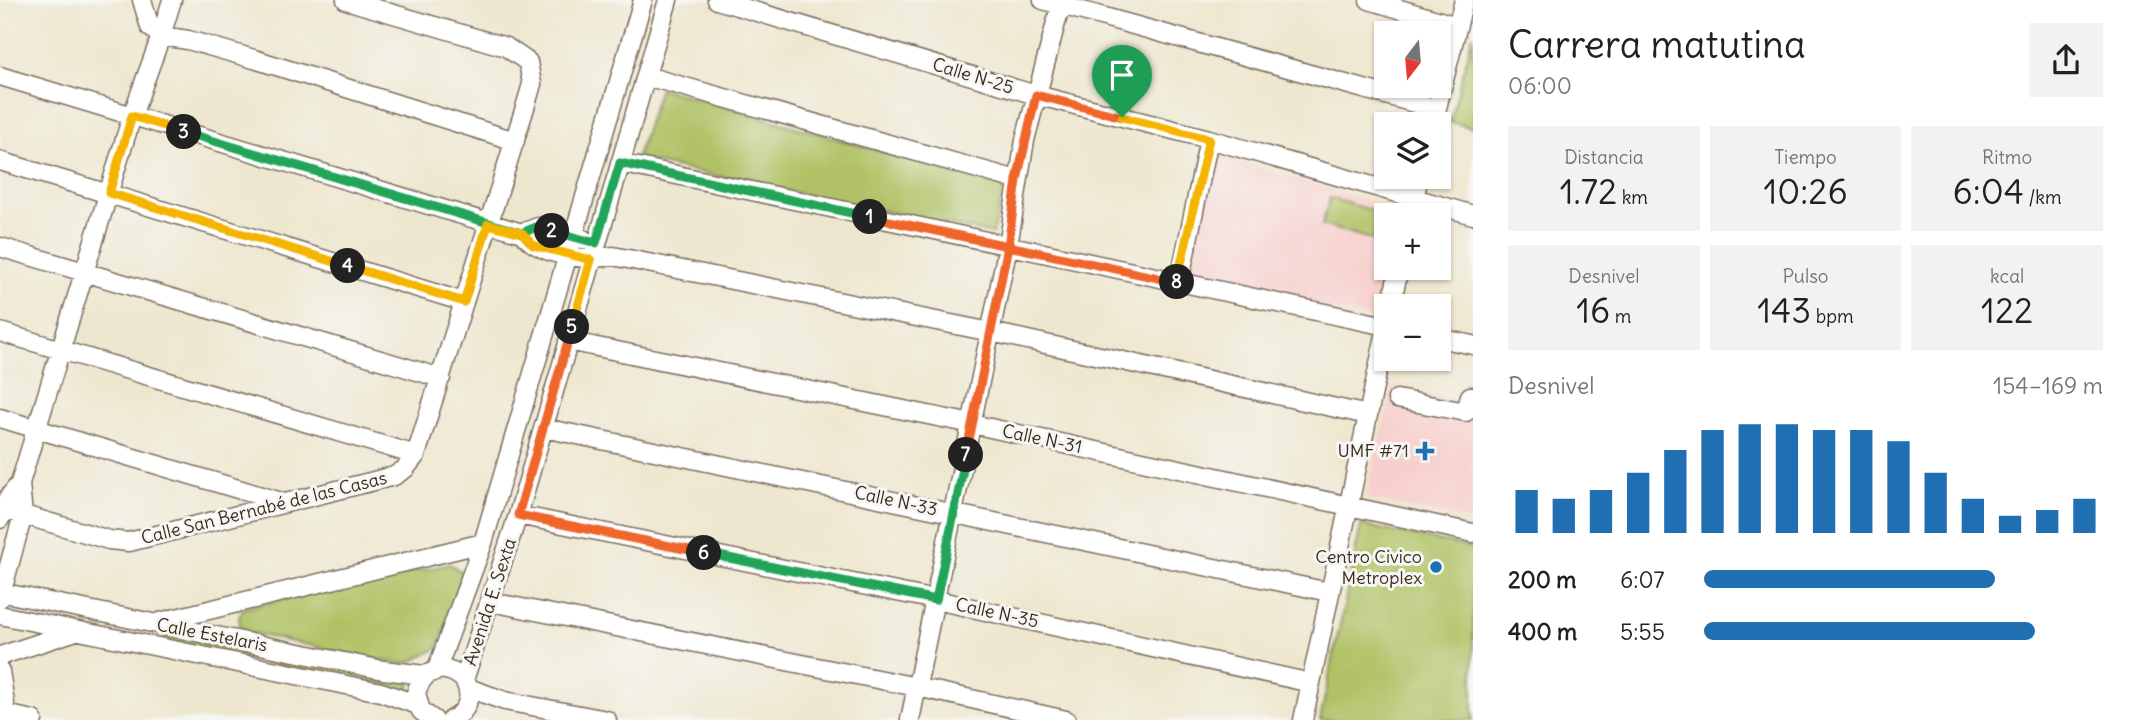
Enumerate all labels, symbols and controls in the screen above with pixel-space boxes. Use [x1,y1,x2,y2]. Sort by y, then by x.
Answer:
north arrow [1374,21,1451,98]
map controls [1374,21,1451,371]
text: Carrera matutina [1508,21,1806,68]
button: share [2029,23,2103,97]
pin [1092,45,1152,117]
street label: Calle N-25 [930,52,1017,99]
icon: arrive [1103,56,1141,94]
text: 06:00 [1508,71,1572,100]
button: layers [1374,112,1451,189]
pin: 3 [166,114,202,150]
text: 3 [178,119,189,143]
text: Distancia [1564,145,1644,169]
text: Tiempo [1774,145,1837,169]
text: Ritmo [1982,145,2032,169]
text: 1.72 [1560,169,1617,213]
text: 10:26 [1763,169,1848,213]
text: 6:04 [1953,169,2024,213]
text: km [1617,185,1648,209]
text: /km [2024,185,2062,209]
pin: 1 [852,200,888,234]
button: + [1374,203,1451,280]
text: 1 [866,204,873,228]
pin: 2 [534,214,570,248]
text: 2 [546,218,557,242]
pin: 4 [330,248,366,284]
text: 4 [342,253,353,277]
pin: 8 [1160,264,1194,300]
text: Desnivel [1568,264,1639,288]
text: Pulso [1782,264,1829,288]
text: kcal [1990,264,2024,288]
text: 8 [1171,269,1182,293]
text: 16 [1576,288,1610,332]
text: 143 [1757,288,1811,332]
text: 122 [1981,288,2033,332]
button: − [1374,294,1451,371]
text: m [1610,304,1631,328]
text: bpm [1811,304,1854,328]
pin: 5 [554,310,590,344]
text: 5 [566,314,577,338]
text: Desnivel [1508,371,1594,400]
text: 154–169 m [1993,371,2103,400]
street label: Calle N-31 [1000,419,1084,458]
pin: 7 [948,438,984,472]
place label: UMF #71 [1337,439,1409,462]
marker: UMF #71 [1415,441,1435,461]
text: 7 [961,442,970,466]
street label: Calle San Bernabé de las Casas [139,466,389,549]
street label: Calle N-33 [852,481,940,521]
street label: Avenida E. Sexta [458,535,521,669]
pin: 6 [686,536,722,570]
text: 6 [698,540,709,564]
place label: Centro Civico Metroplex [1315,545,1422,589]
marker: Centro Civico Metroplex [1428,559,1444,575]
text: 200 m [1508,565,1577,594]
text: 6:07 [1620,565,1665,594]
street label: Calle N-35 [953,592,1041,633]
street label: Calle Estelaris [155,613,269,657]
text: 400 m [1508,617,1577,646]
text: 5:55 [1620,617,1665,646]

